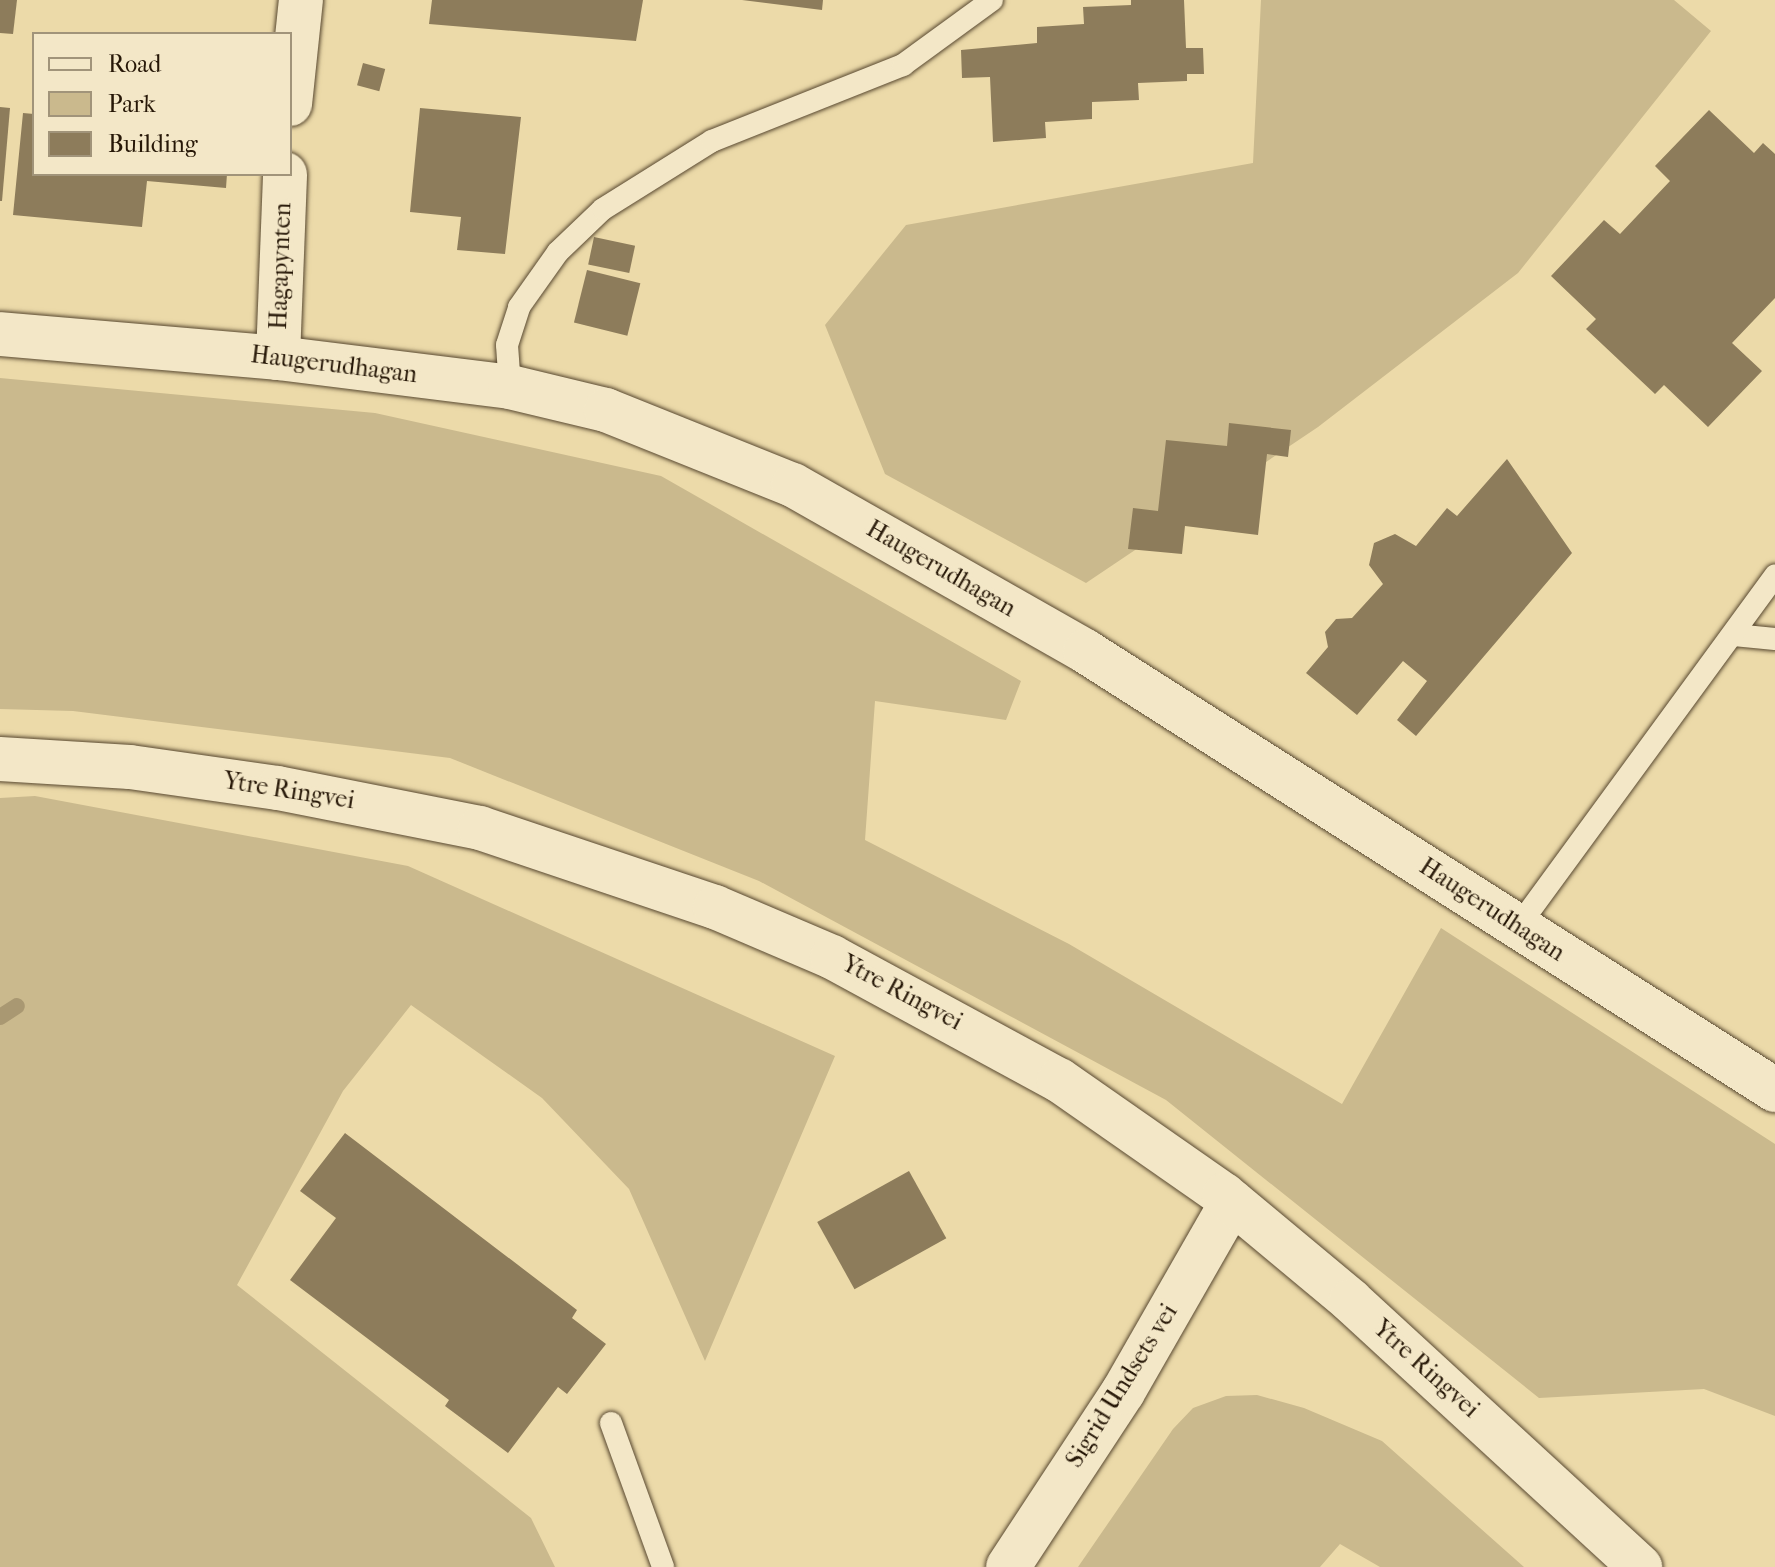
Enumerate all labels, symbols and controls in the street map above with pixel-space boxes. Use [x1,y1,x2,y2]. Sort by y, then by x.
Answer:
legend [32,32,292,176]
text: Road [108,50,161,78]
text: Park [108,90,156,118]
text: Building [108,130,198,158]
street label: Hagapynten [264,202,298,330]
street label: Haugerudhagan [249,340,419,390]
street label: Haugerudhagan [861,515,1021,623]
street label: Ytre Ringvei [222,766,356,816]
street label: Haugerudhagan [1414,852,1570,968]
street label: Ytre Ringvei [837,949,967,1037]
street label: Sigrid Undsets vei [1060,1299,1184,1473]
street label: Ytre Ringvei [1367,1314,1485,1424]

